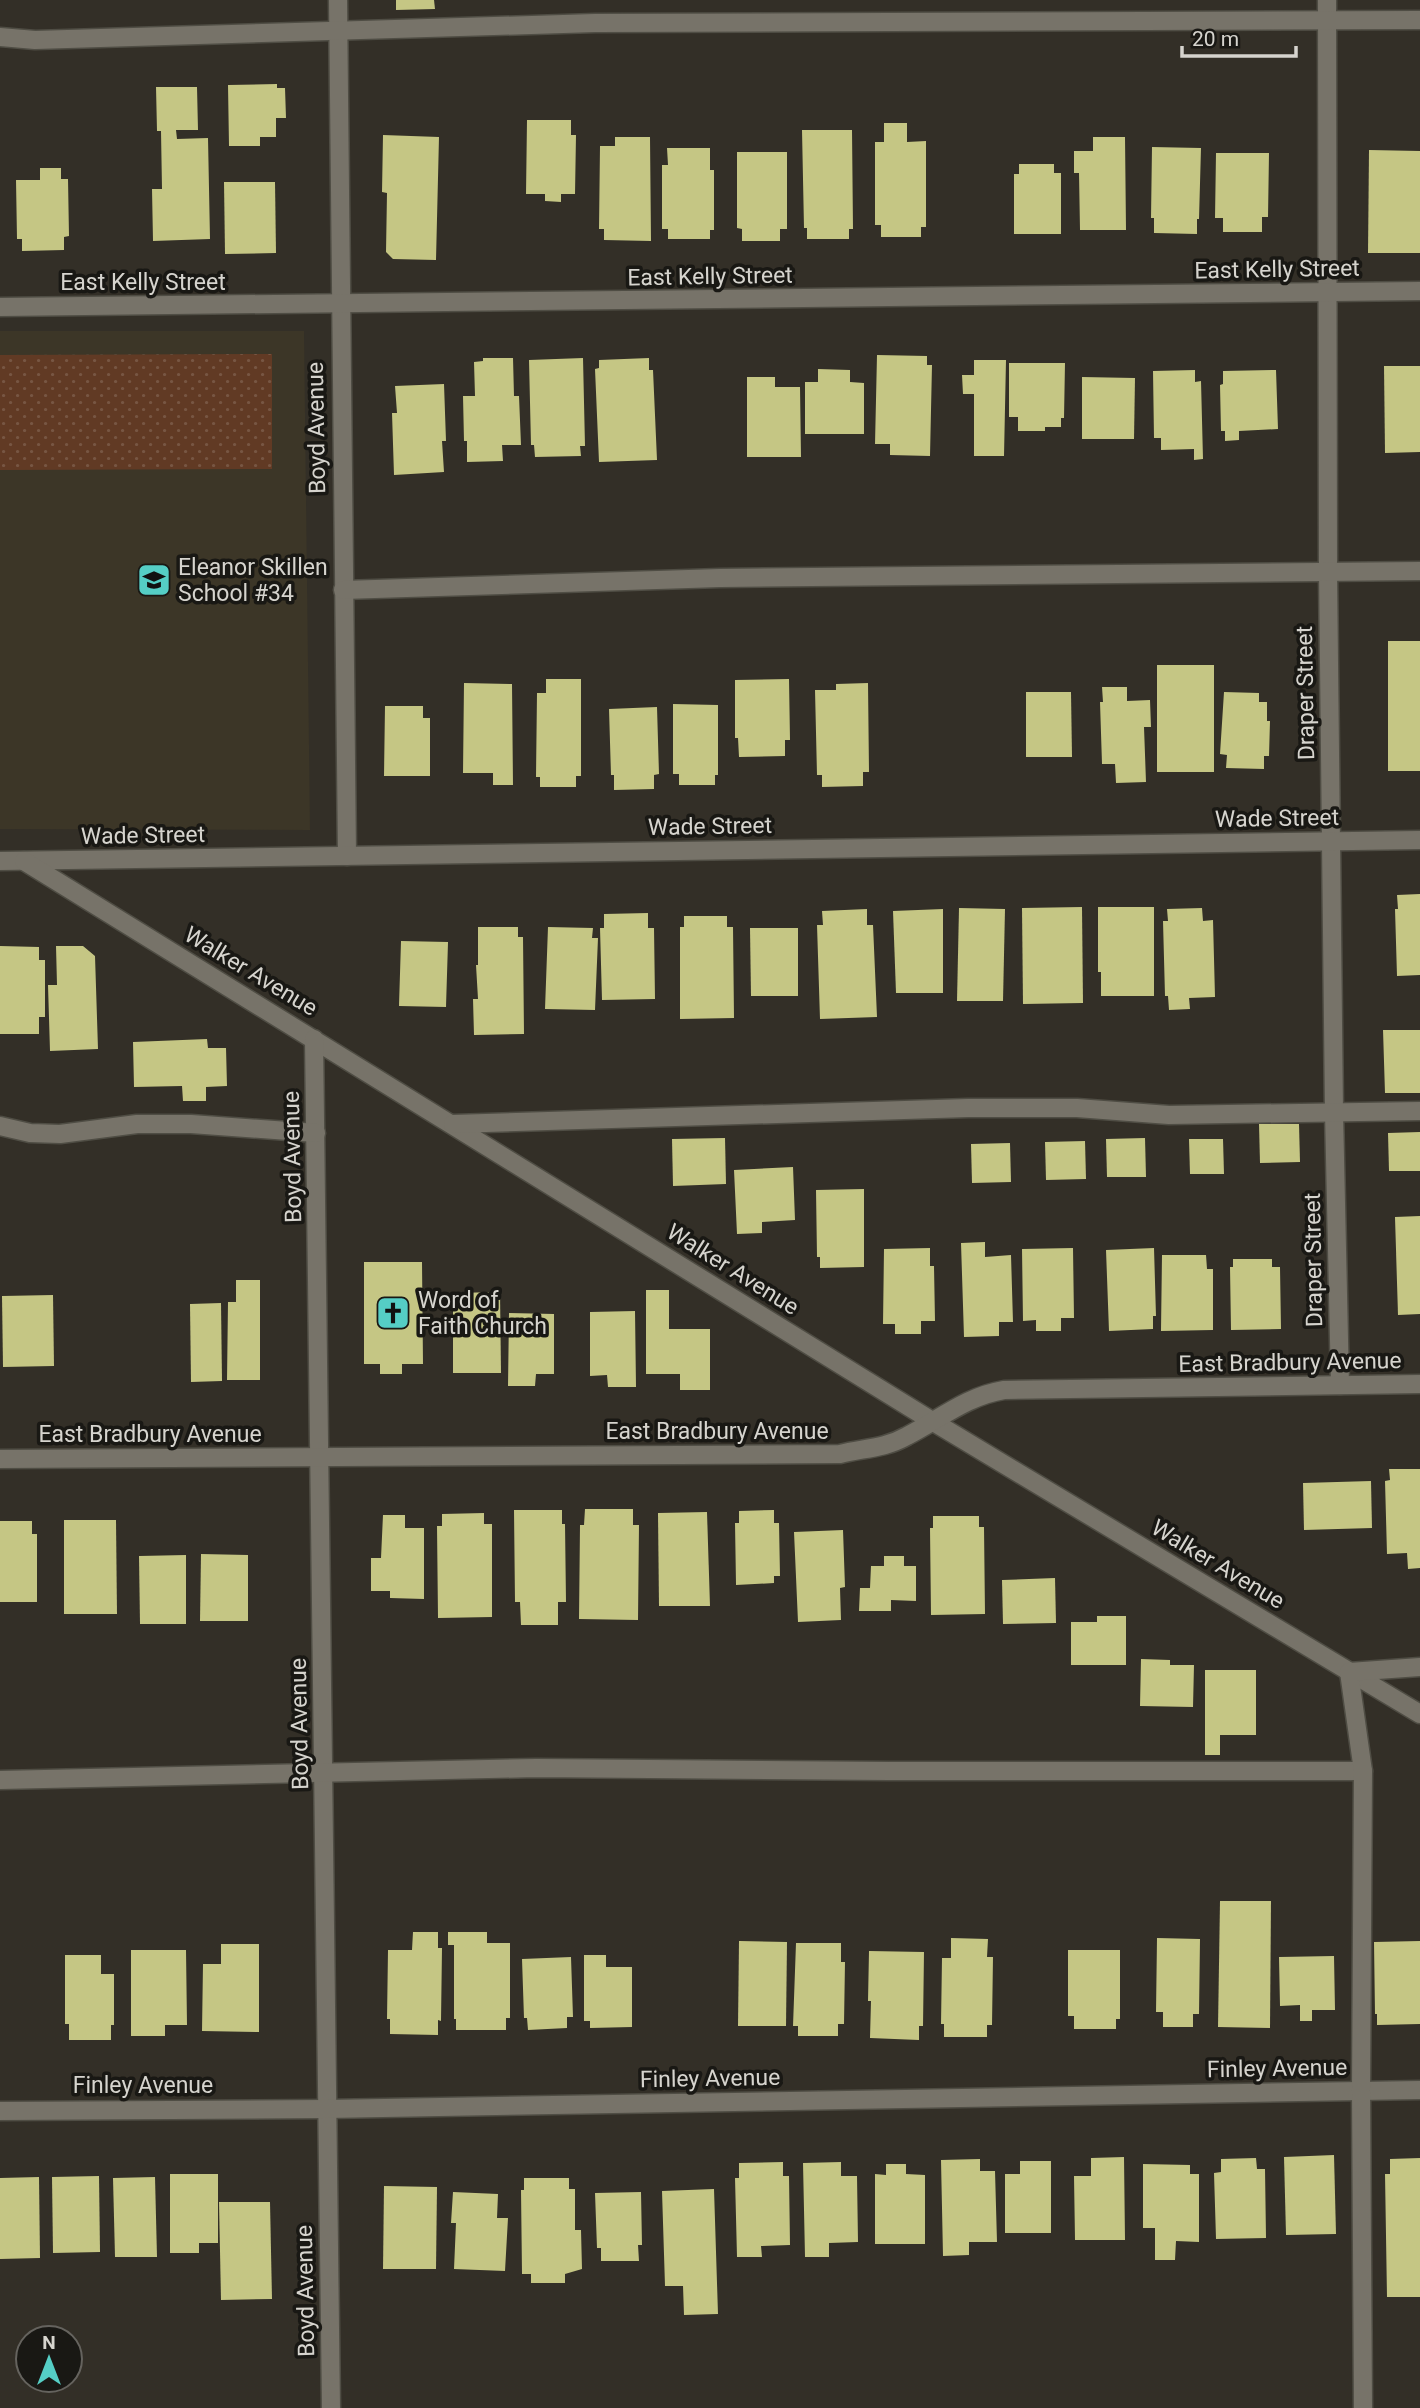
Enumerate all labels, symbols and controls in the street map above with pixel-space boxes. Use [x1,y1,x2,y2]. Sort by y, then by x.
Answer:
scale bar [1182,14,1296,58]
text: 20 m [1192,27,1239,51]
street label: East Kelly Street [1194,255,1360,284]
street label: East Kelly Street [627,262,793,291]
street label: East Kelly Street [60,269,226,296]
street label: Boyd Avenue [302,362,331,494]
place label: Eleanor Skillen School #34 [178,554,328,607]
school or university icon: Eleanor Skillen School #34 [135,561,173,599]
street label: Draper Street [1291,626,1320,760]
street label: Wade Street [1215,804,1339,833]
street label: Wade Street [648,812,772,841]
street label: Wade Street [81,821,205,850]
street label: Walker Avenue [179,921,322,1022]
street label: Boyd Avenue [278,1091,307,1223]
street label: Draper Street [1299,1193,1328,1327]
street label: Walker Avenue [662,1218,804,1321]
place label: Word of Faith Church [418,1287,547,1340]
church icon: Word of Faith Church [374,1294,412,1332]
street label: East Bradbury Avenue [1178,1347,1402,1378]
street label: East Bradbury Avenue [605,1418,829,1445]
street label: East Bradbury Avenue [38,1421,262,1448]
street label: Walker Avenue [1146,1514,1289,1615]
street label: Boyd Avenue [285,1658,314,1790]
street label: Finley Avenue [1207,2054,1347,2083]
street label: Finley Avenue [640,2064,780,2093]
street label: Finley Avenue [73,2072,213,2099]
street label: Boyd Avenue [291,2225,320,2357]
north arrow [14,2324,84,2394]
text: N [42,2331,56,2354]

